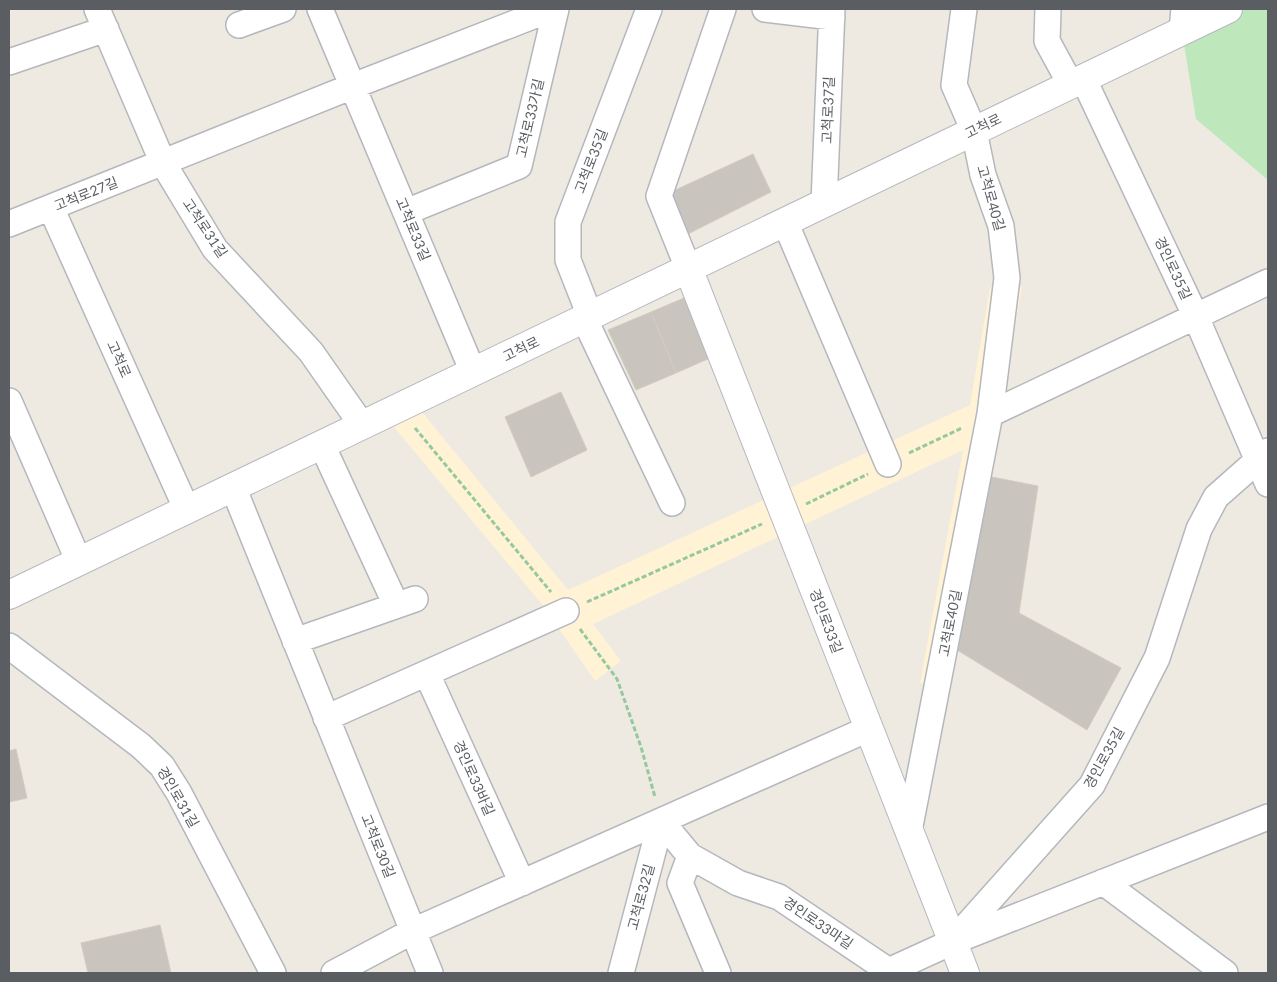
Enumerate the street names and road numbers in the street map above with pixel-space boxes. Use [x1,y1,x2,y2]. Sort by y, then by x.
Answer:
street label: 고척로37길 [818,76,837,144]
street label: 고척로33가길 [512,77,547,159]
street label: 고척로 [962,109,1004,142]
street label: 고척로35길 [570,126,611,195]
street label: 고척로40길 [974,163,1009,233]
street label: 고척로27길 [51,173,120,214]
street label: 고척로33길 [392,194,435,263]
street label: 고척로31길 [179,195,231,261]
street label: 경인로35길 [1151,233,1195,302]
street label: 고척로 [500,332,542,365]
street label: 고척로 [104,338,135,380]
street label: 경인로33길 [806,586,847,655]
street label: 고척로40길 [935,588,964,658]
street label: 경인로35길 [1080,724,1127,792]
street label: 경인로33바길 [450,738,499,818]
street label: 경인로31길 [154,763,203,830]
street label: 고척로30길 [358,811,399,880]
street label: 고척로32길 [624,862,657,932]
street label: 경인로33마길 [780,893,856,952]

